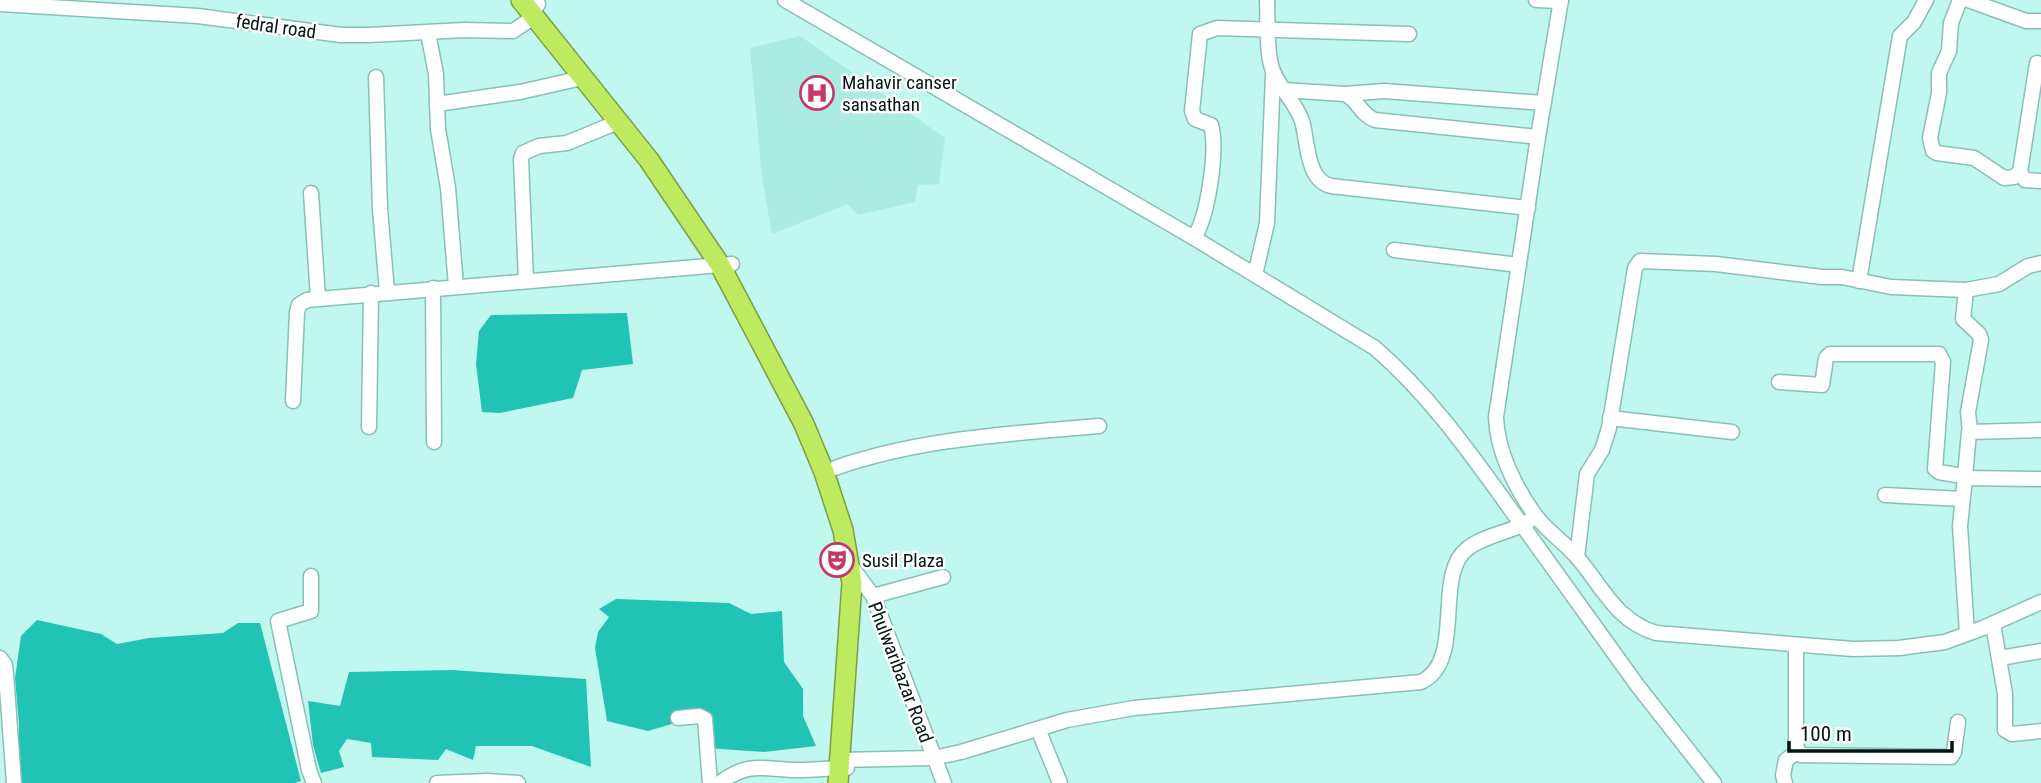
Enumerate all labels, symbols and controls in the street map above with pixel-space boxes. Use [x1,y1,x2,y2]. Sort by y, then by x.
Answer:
street label: fedral road [234,9,318,44]
place label: Mahavir canser sansathan [842,71,957,116]
hospital icon: Mahavir canser sansathan [798,74,836,112]
theatre icon: Susil Plaza [818,541,856,579]
place label: Susil Plaza [862,549,944,572]
street label: Phulwaribazar Road [863,598,938,746]
scale bar [1789,710,1952,754]
text: 100 m [1800,722,1852,746]

